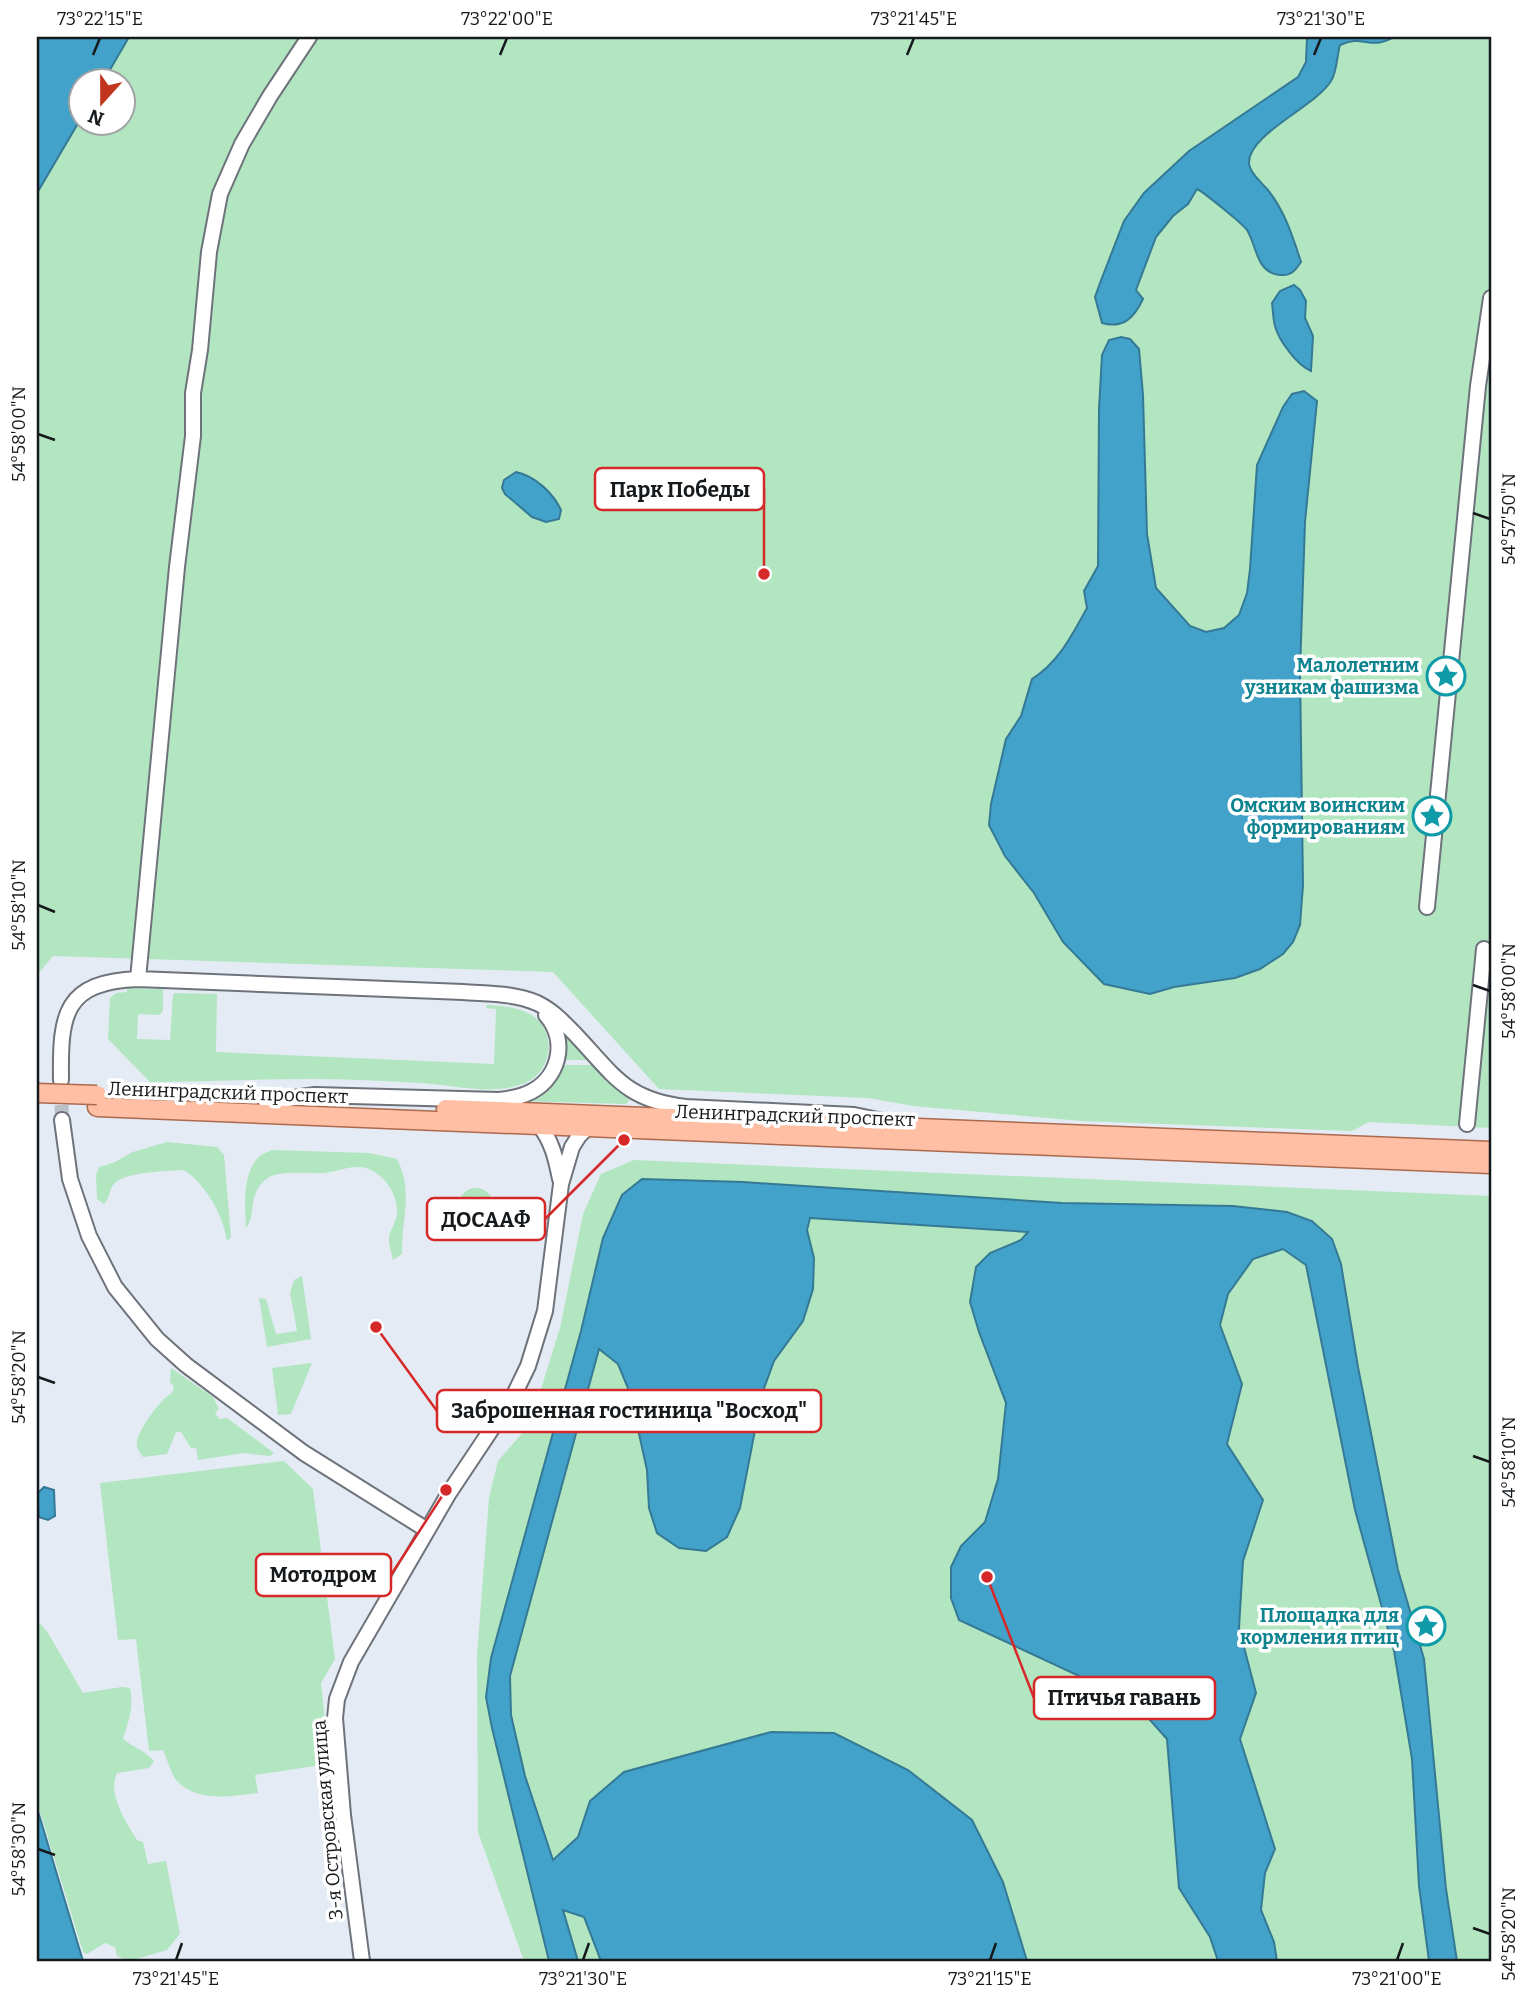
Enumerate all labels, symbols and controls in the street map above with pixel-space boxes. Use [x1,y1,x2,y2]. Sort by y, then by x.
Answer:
text: 73°22'15"E [57,8,143,30]
text: 73°22'00"E [461,8,553,30]
text: 73°21'45"E [871,8,957,30]
text: 73°21'30"E [1277,8,1365,30]
north arrow [66,66,136,136]
text: N [85,104,107,131]
text: 54°58'00"N [8,386,30,482]
callout: Парк Победы [595,468,764,510]
text: 54°57'50"N [1498,473,1520,565]
text: Парк Победы [610,477,750,503]
place label: Малолетним узникам фашизма [1244,654,1419,699]
place icon: Малолетним узникам фашизма [1425,655,1467,697]
place label: Омским воинским формированиям [1230,794,1405,839]
place icon: Омским воинским формированиям [1411,795,1453,837]
text: 54°58'10"N [8,859,30,951]
text: 54°58'00"N [1498,943,1520,1039]
street label: Ленинградский проспект [108,1077,349,1108]
street label: Ленинградский проспект [675,1100,916,1131]
callout: ДОСААФ [427,1198,545,1240]
text: ДОСААФ [441,1207,531,1233]
text: 54°58'20"N [8,1330,30,1424]
callout: Заброшенная гостиница "Восход" [437,1390,821,1432]
text: Заброшенная гостиница "Восход" [451,1398,807,1424]
text: 54°58'10"N [1498,1416,1520,1508]
callout: Мотодром [256,1554,391,1596]
text: Мотодром [269,1562,377,1588]
place label: Площадка для кормления птиц [1240,1604,1399,1649]
place icon: Площадка для кормления птиц [1405,1605,1447,1647]
callout: Птичья гавань [1034,1677,1215,1719]
text: Птичья гавань [1047,1685,1201,1711]
street label: 3-я Островская улица [307,1718,348,1921]
text: 54°58'30"N [8,1802,30,1896]
text: 54°58'20"N [1498,1887,1520,1981]
text: 73°21'45"E [133,1968,219,1990]
text: 73°21'30"E [539,1968,627,1990]
text: 73°21'15"E [948,1968,1032,1990]
text: 73°21'00"E [1352,1968,1442,1990]

